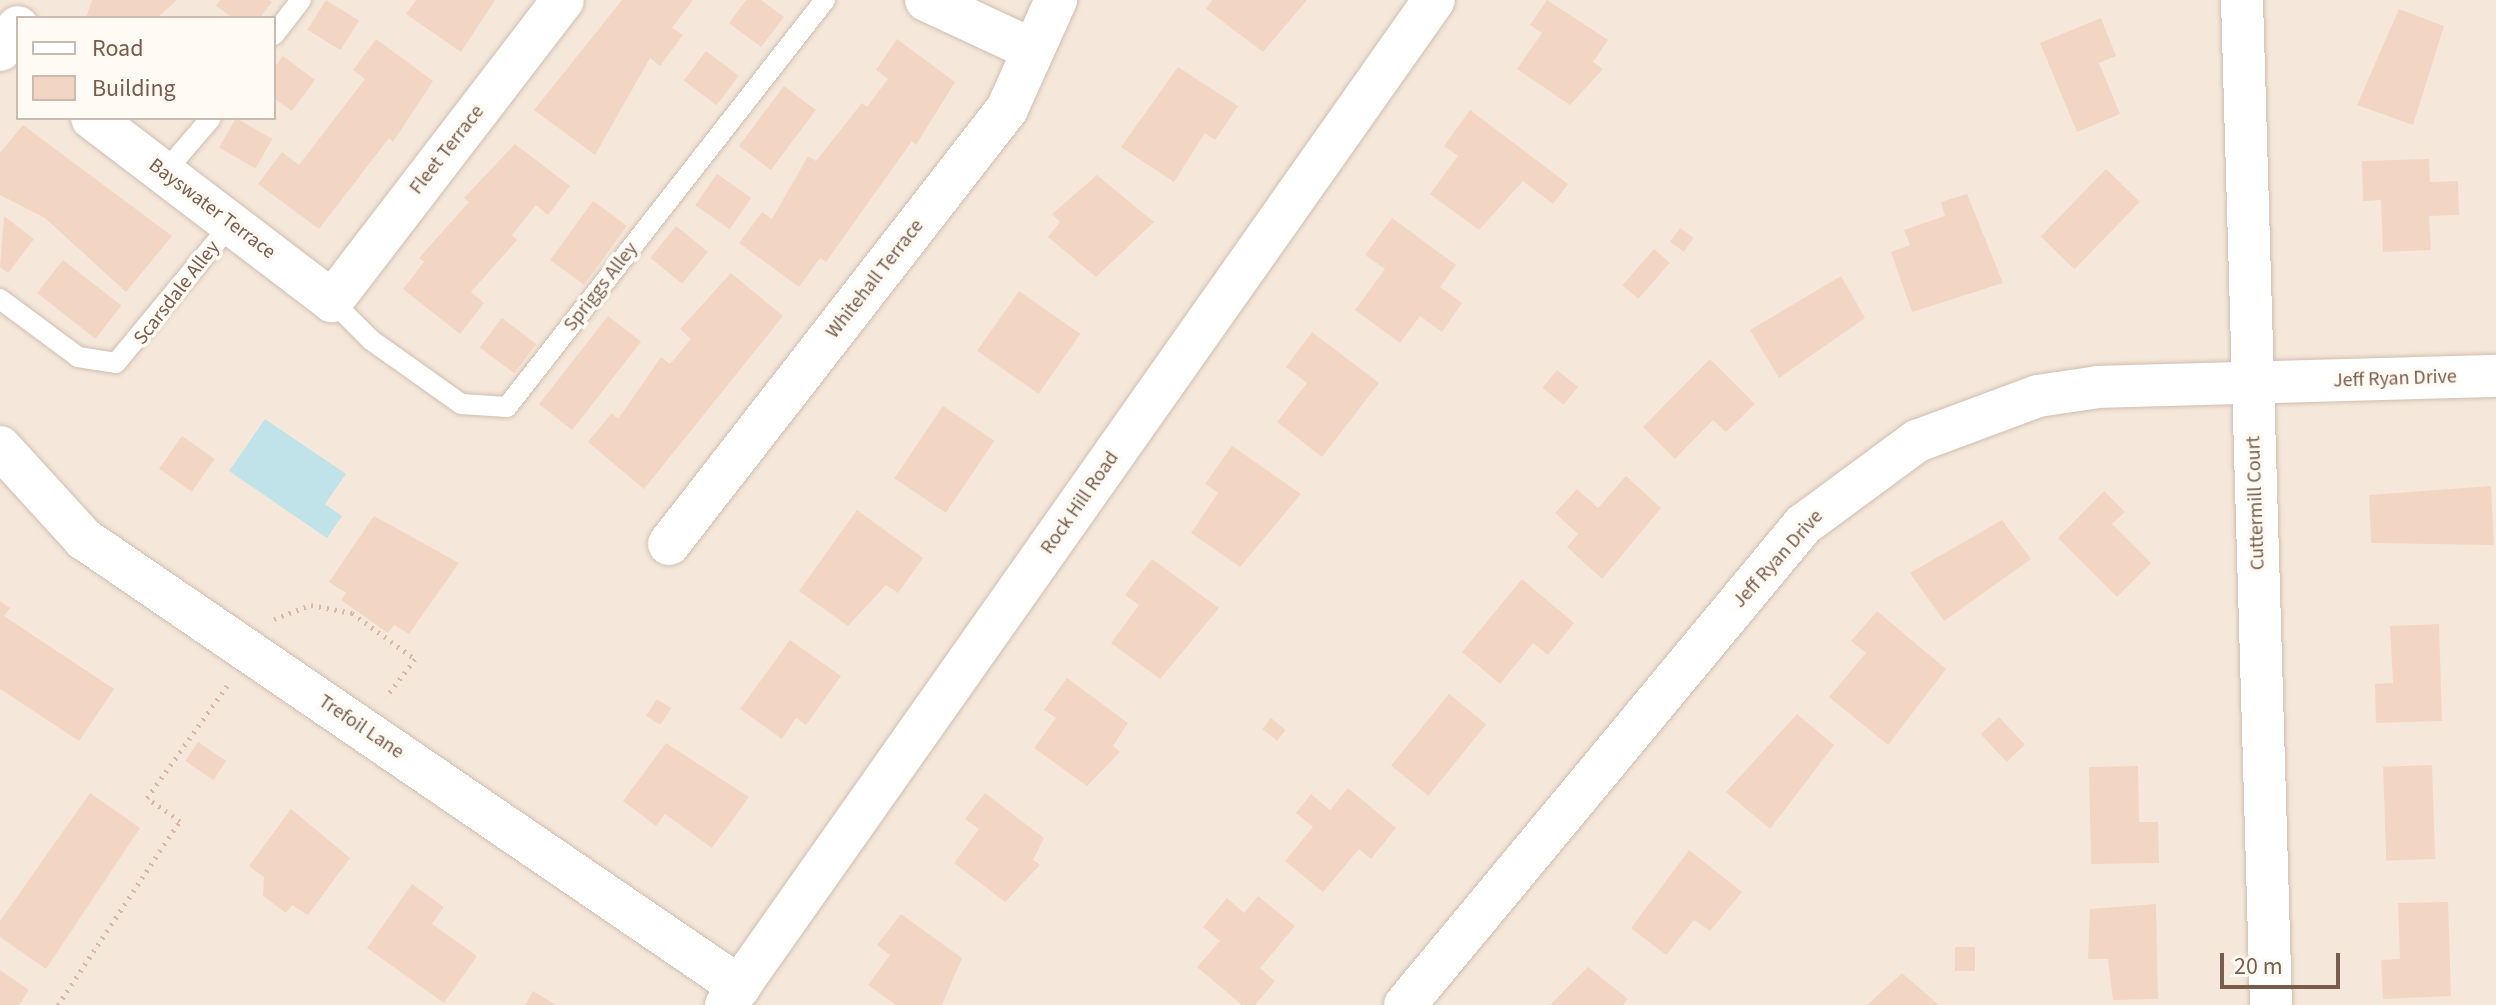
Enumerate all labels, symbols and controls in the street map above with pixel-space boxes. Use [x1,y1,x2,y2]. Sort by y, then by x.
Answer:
legend [16,16,276,120]
text: Road [92,31,144,66]
text: Building [92,71,176,106]
street label: Fleet Terrace [405,101,489,199]
street label: Bayswater Terrace [144,154,280,264]
street label: Whitehall Terrace [821,215,929,343]
street label: Scarsdale Alley [129,236,225,350]
street label: Spriggs Alley [559,238,643,336]
street label: Jeff Ryan Drive [2333,365,2457,393]
street label: Cuttermill Court [2242,435,2270,571]
street label: Rock Hill Road [1036,447,1124,559]
street label: Jeff Ryan Drive [1728,505,1828,613]
street label: Trefoil Lane [314,690,408,764]
scale bar [2224,937,2344,987]
text: 20 m [2234,949,2283,984]

